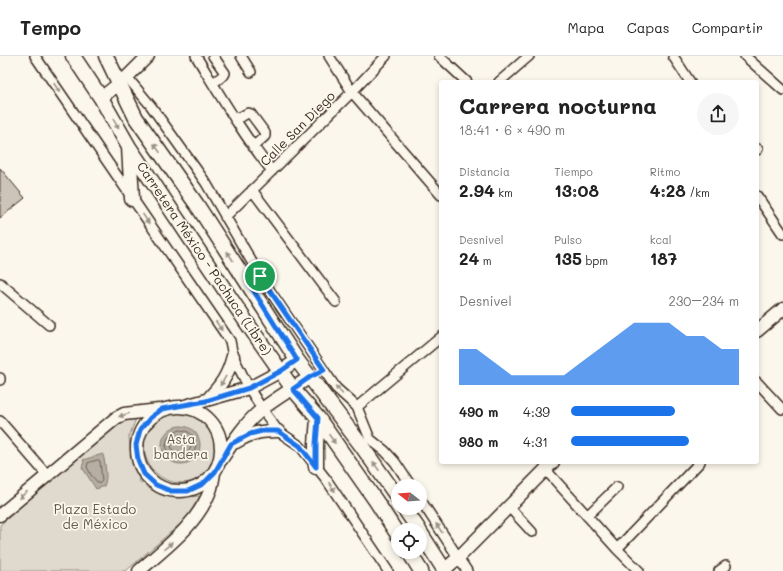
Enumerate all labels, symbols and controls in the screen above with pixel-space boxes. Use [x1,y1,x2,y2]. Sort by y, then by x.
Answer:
text: Tempo [20,15,81,40]
text: Mapa [568,18,605,37]
text: Capas [627,18,670,37]
text: Compartir [692,18,763,37]
one-way arrow [53,83,61,93]
street label: Calle San Diego [256,87,338,169]
text: Carrera nocturna [459,91,657,120]
button: share [697,93,739,135]
one-way arrow [113,118,120,130]
text: 18:41 · 6 × 490 m [459,121,565,138]
one-way arrow [153,143,161,153]
street label: Carretera México - Pachuca (Libre) [134,158,276,358]
text: Distancia [459,164,510,179]
text: Tiempo [554,164,593,179]
text: Ritmo [650,164,680,179]
text: 2.94 [459,179,495,201]
text: 13:08 [554,179,599,201]
text: 4:28 [650,179,686,201]
text: km [495,185,513,200]
text: /km [686,185,710,200]
one-way arrow [142,214,150,224]
text: Desnivel [459,232,504,247]
text: Pulso [554,232,582,247]
text: kcal [650,232,672,247]
text: 24 [459,247,479,269]
text: 135 [554,247,582,269]
text: 187 [650,247,677,269]
one-way arrow [226,251,234,261]
text: m [479,253,492,268]
text: bpm [582,253,608,268]
pin [243,259,277,293]
icon: arrive [249,265,271,287]
text: Desnivel [459,292,512,309]
text: 230–234 m [668,292,739,309]
one-way arrow [215,321,223,331]
one-way arrow [220,375,227,387]
one-way arrow [334,385,343,396]
text: 490 m [459,403,498,420]
text: 4:39 [523,403,550,420]
one-way arrow [118,412,130,418]
park label: Asta bandera [154,430,208,462]
text: 980 m [459,433,498,450]
text: 4:31 [523,433,548,450]
one-way arrow [328,434,336,444]
one-way arrow [372,461,380,471]
north arrow [391,479,427,515]
map controls [391,479,427,559]
one-way arrow [328,482,336,493]
one-way arrow [17,491,28,500]
park label: Plaza Estado de México [54,500,136,532]
button: locate [391,523,427,559]
one-way arrow [435,523,443,533]
one-way arrow [163,541,174,550]

